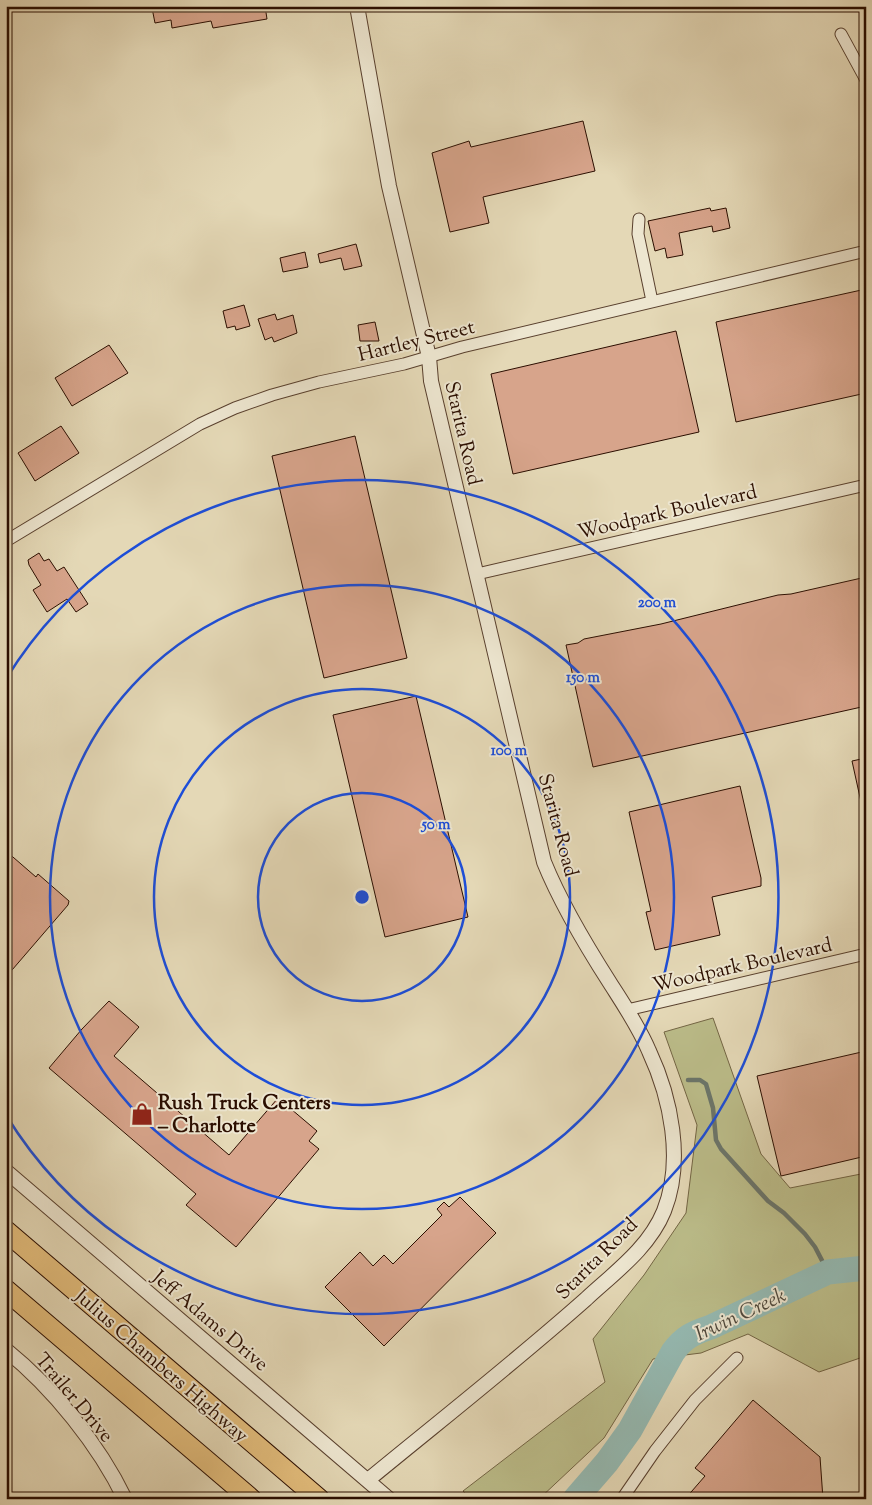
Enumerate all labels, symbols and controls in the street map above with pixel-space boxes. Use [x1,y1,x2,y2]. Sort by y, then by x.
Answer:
street label: Hartley Street [355,314,478,371]
street label: Starita Road [436,379,488,488]
street label: Woodpark Boulevard [575,479,760,548]
text: 200 m [638,593,677,614]
text: 150 m [566,668,600,689]
text: 100 m [491,741,528,762]
street label: Starita Road [529,771,584,881]
text: 50 m [421,815,451,836]
centre of rings [353,888,371,906]
street label: Woodpark Boulevard [650,932,835,1001]
place label: Rush Truck Centers – Charlotte [157,1090,331,1142]
shop icon: Rush Truck Centers – Charlotte [129,1101,155,1127]
street label: Starita Road [550,1212,646,1308]
street label: Jeff Adams Drive [144,1264,274,1379]
water label: Irwin Creek [690,1281,792,1350]
street label: Julius Chambers Highway [66,1282,254,1451]
street label: Trailer Drive [27,1347,119,1450]

